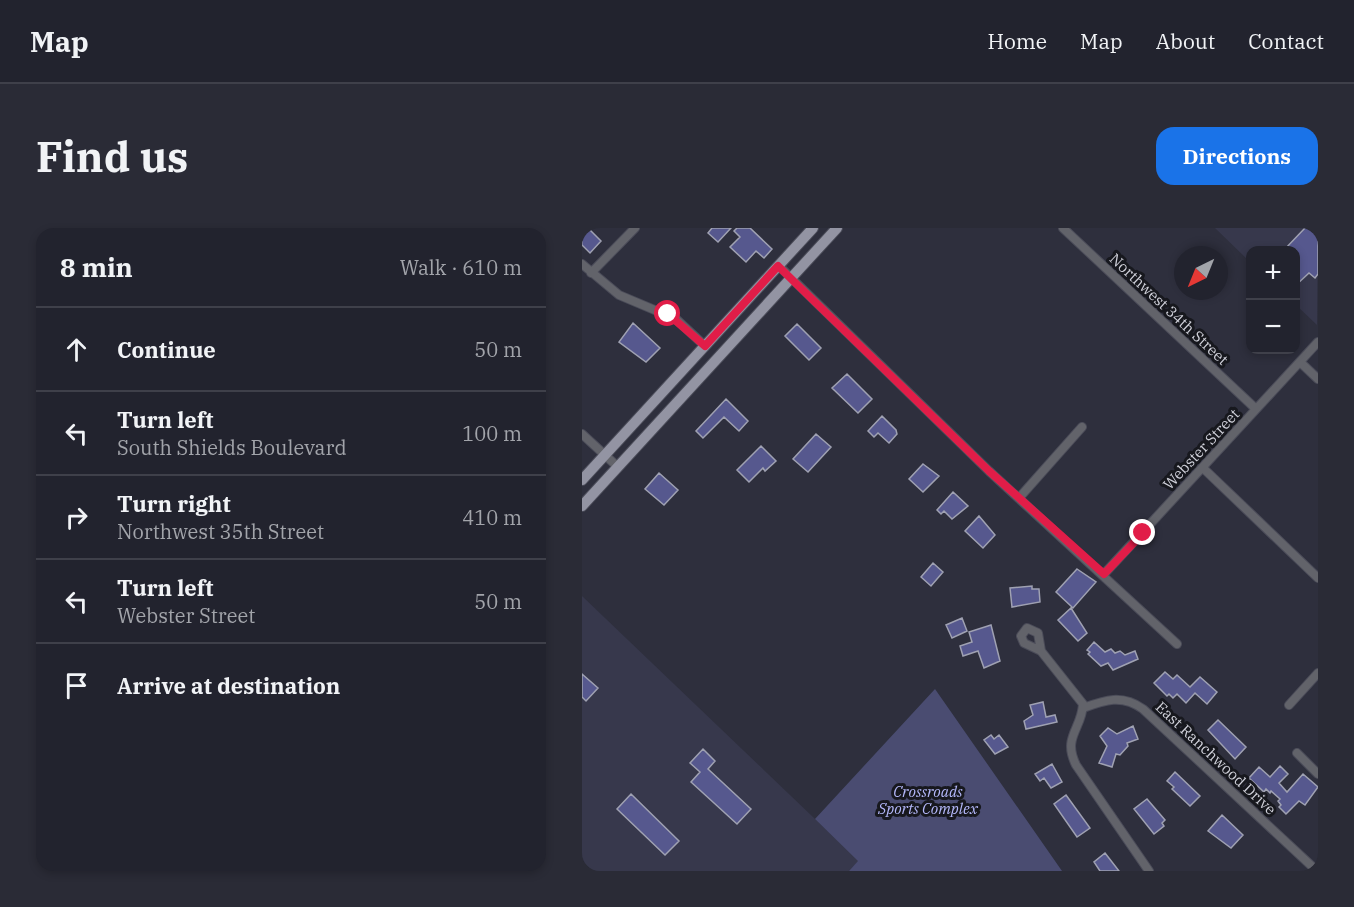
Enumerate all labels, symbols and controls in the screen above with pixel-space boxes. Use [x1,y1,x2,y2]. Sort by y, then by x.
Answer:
text: Map [30,23,89,60]
text: Home [987,27,1047,55]
text: Map [1080,27,1123,55]
text: About [1156,27,1215,55]
text: Contact [1248,27,1324,55]
button: Directions [1156,127,1318,185]
text: Find us [36,129,188,184]
north arrow [1174,246,1228,300]
map controls [1246,246,1300,354]
button: + [1246,246,1300,300]
street label: Northwest 34th Street [1106,249,1232,369]
text: 8 min [60,250,133,284]
text: Walk · 610 m [400,254,522,281]
route start [654,300,680,326]
button: − [1246,300,1300,354]
icon: ahead [60,333,93,366]
text: Continue [117,335,216,364]
text: 50 m [474,336,522,363]
text: Turn left [117,405,213,434]
street label: Webster Street [1159,405,1243,493]
icon: left [60,417,93,450]
text: 100 m [462,420,522,447]
text: South Shields Boulevard [117,434,347,461]
text: Turn right [117,489,231,518]
icon: right [60,501,93,534]
text: 410 m [462,504,522,531]
text: Northwest 35th Street [117,518,324,545]
route end [1129,519,1155,545]
text: Turn left [117,573,213,602]
icon: left [60,585,93,618]
text: 50 m [474,588,522,615]
text: Webster Street [117,602,255,629]
icon: arrive [60,669,93,702]
text: Arrive at destination [117,671,340,700]
street label: East Ranchwood Drive [1152,697,1280,819]
park label: Crossroads Sports Complex [877,782,978,818]

